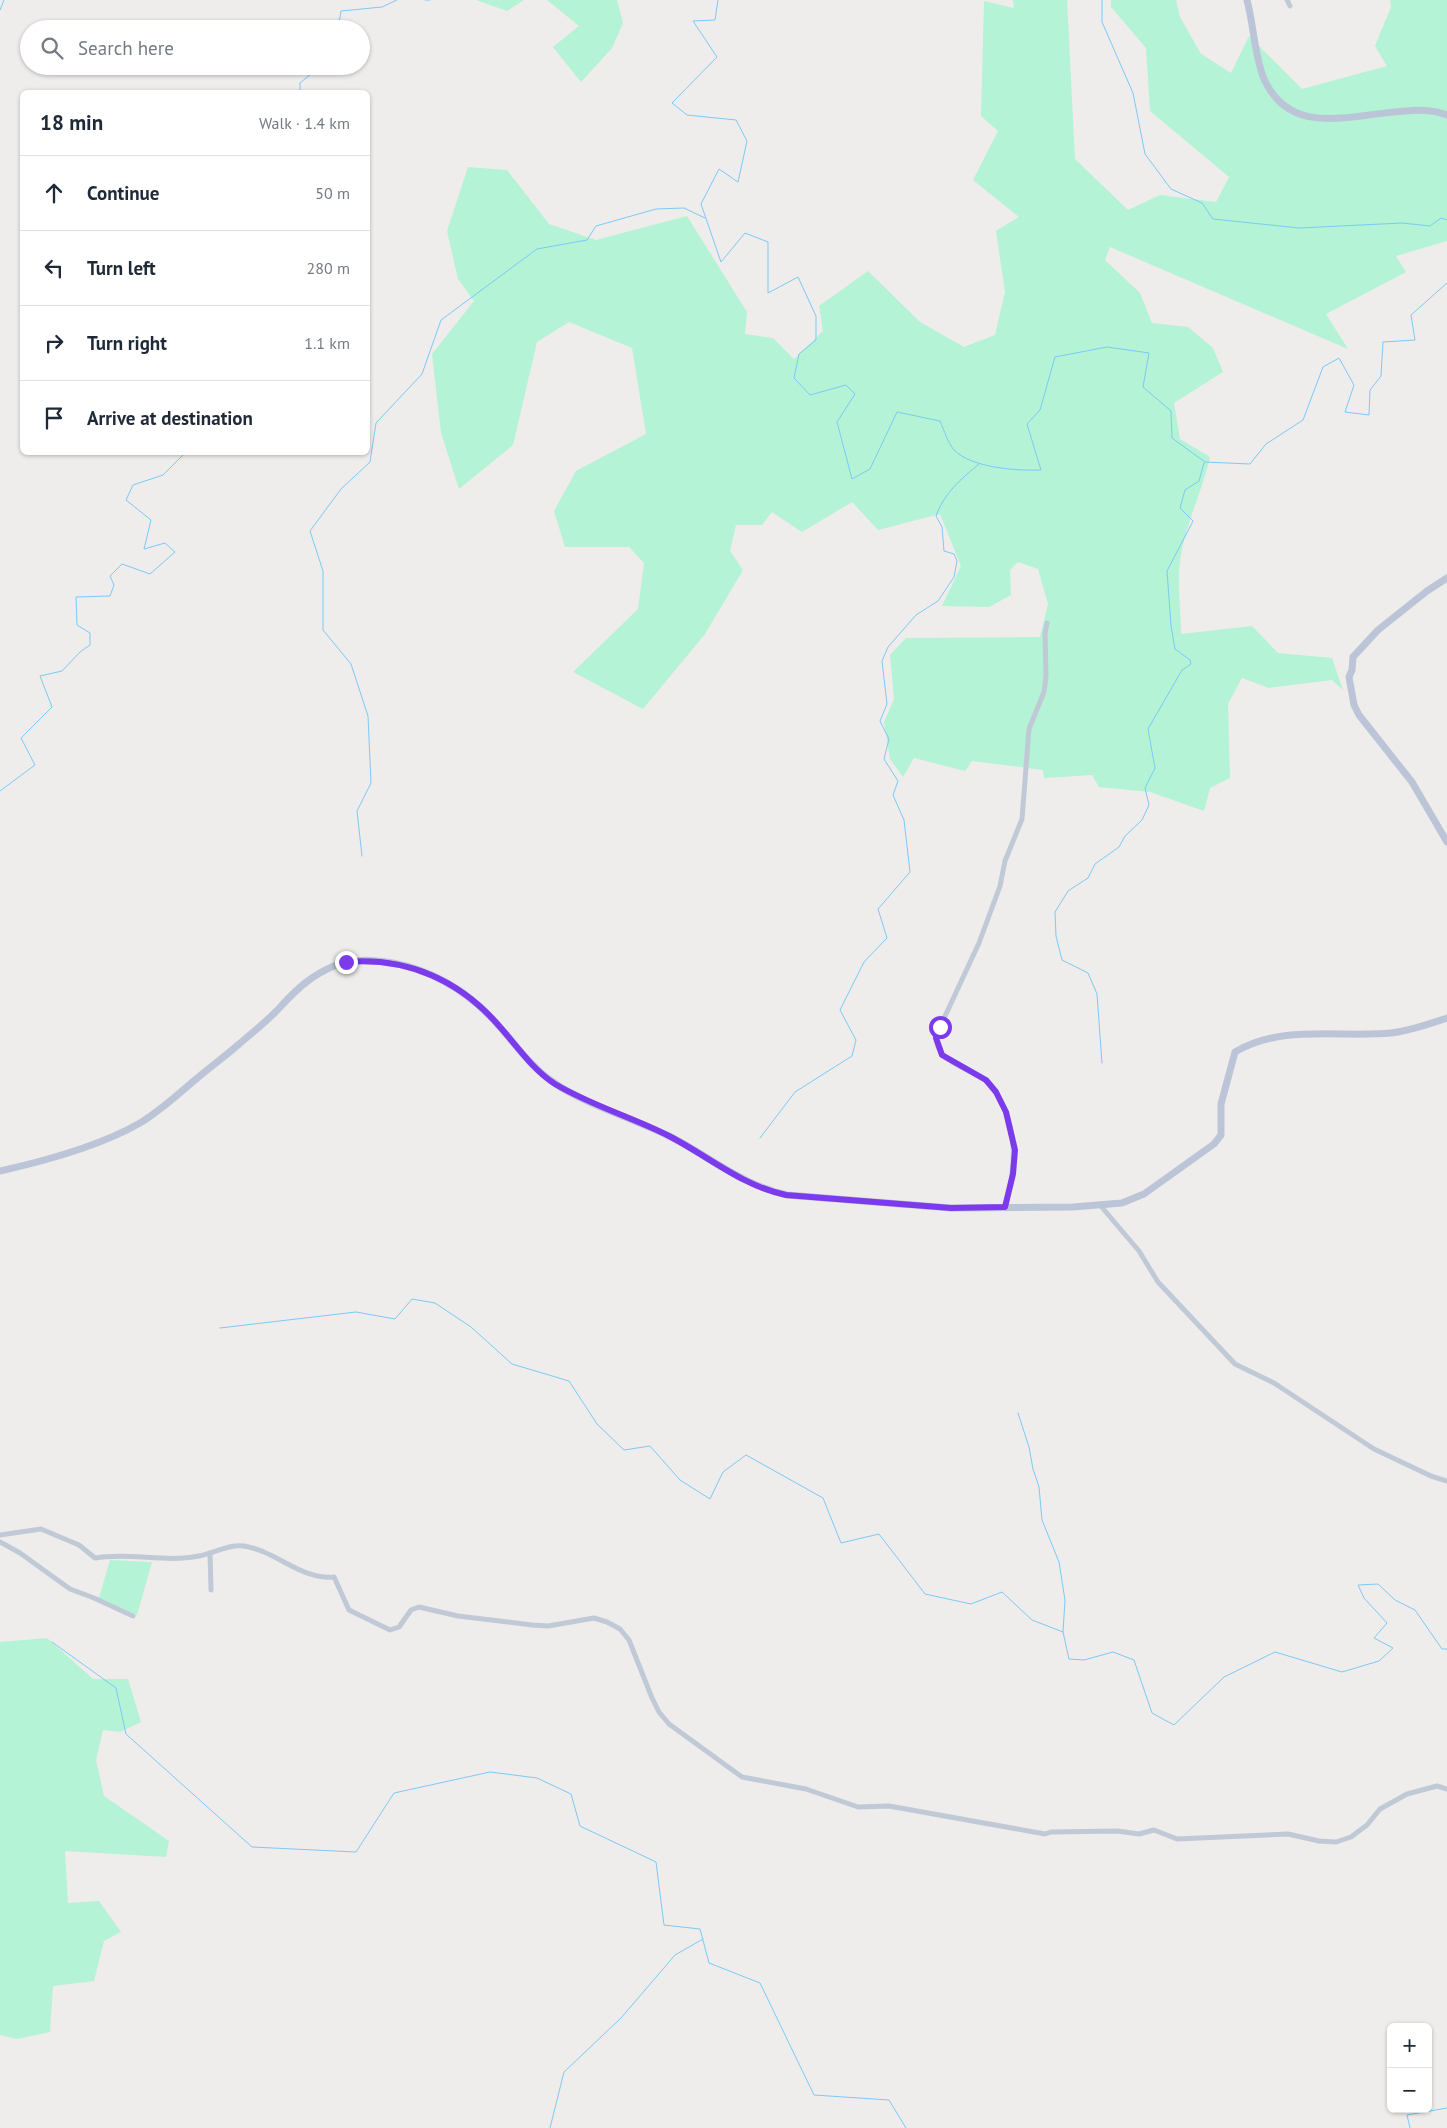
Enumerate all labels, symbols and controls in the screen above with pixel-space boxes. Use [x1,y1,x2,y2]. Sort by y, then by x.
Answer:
search box [20,20,370,75]
icon: search [38,34,66,62]
text: Search here [78,36,174,60]
text: 18 min [40,109,103,136]
text: Walk · 1.4 km [259,113,350,133]
icon: ahead [40,179,68,207]
text: Continue [87,181,159,205]
text: 50 m [315,183,350,203]
icon: left [40,254,68,282]
text: Turn left [87,256,156,280]
text: 280 m [307,258,350,278]
icon: right [40,329,68,357]
text: Turn right [87,331,167,355]
text: 1.1 km [304,333,350,353]
icon: arrive [40,404,68,432]
text: Arrive at destination [87,406,253,430]
route end [335,951,358,974]
route start [929,1016,952,1039]
map controls [1387,2023,1432,2113]
button: + [1387,2023,1432,2068]
button: − [1387,2068,1432,2113]

